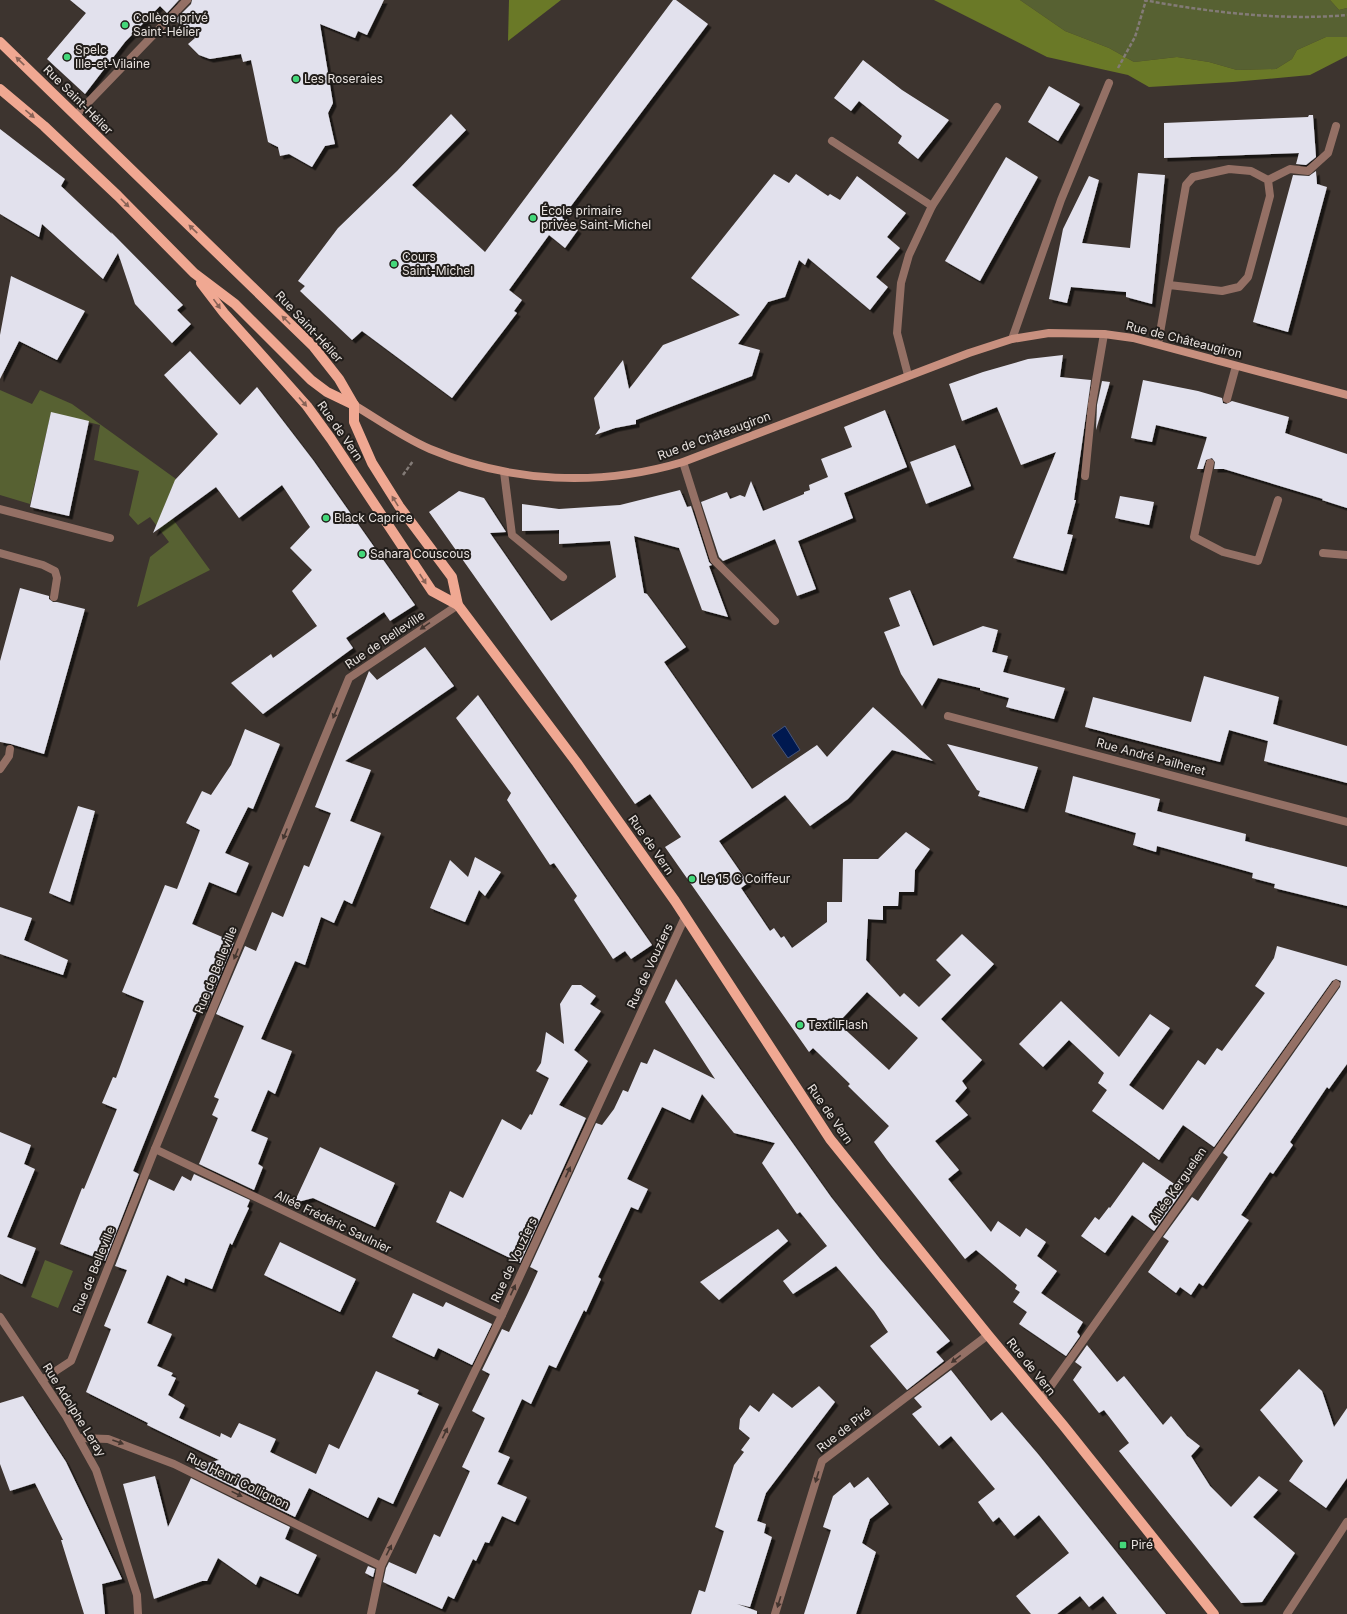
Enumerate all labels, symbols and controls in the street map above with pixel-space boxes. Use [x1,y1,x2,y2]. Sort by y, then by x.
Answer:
place label: Collège privé Saint-Hélier [133,10,208,39]
marker: Collège privé Saint-Hélier [120,20,130,30]
place label: Spelc Ille-et-Vilaine [75,42,150,71]
marker: Spelc Ille-et-Vilaine [62,52,72,62]
one-way arrow [15,56,25,66]
street label: Rue Saint-Hélier [40,62,117,138]
place label: Les Roseraies [304,71,383,86]
marker: Les Roseraies [291,74,301,84]
one-way arrow [25,110,35,119]
one-way arrow [120,198,130,208]
place label: École primaire privée Saint-Michel [541,203,651,232]
marker: École primaire privée Saint-Michel [528,213,538,223]
one-way arrow [188,224,198,234]
place label: Cours Saint-Michel [402,249,473,278]
marker: Cours Saint-Michel [389,259,399,269]
street label: Rue Saint-Hélier [272,288,347,366]
one-way arrow [213,299,221,310]
one-way arrow [281,315,291,325]
street label: Rue de Châteaugiron [1125,318,1244,361]
one-way arrow [299,397,308,407]
street label: Rue de Vern [314,398,366,463]
street label: Rue de Châteaugiron [655,408,772,463]
one-way arrow [392,495,399,507]
place label: Black Caprice [334,510,413,525]
marker: Black Caprice [321,513,331,523]
place label: Sahara Couscous [370,546,470,561]
marker: Sahara Couscous [357,549,367,559]
one-way arrow [419,574,427,584]
street label: Rue de Belleville [342,607,427,672]
one-way arrow [419,623,431,630]
one-way arrow [331,708,337,720]
street label: Rue André Pailheret [1095,735,1207,778]
street label: Rue de Vern [625,812,677,877]
one-way arrow [282,828,288,840]
place label: Le 15 C Coiffeur [700,871,791,886]
marker: Le 15 C Coiffeur [687,874,697,884]
street label: Rue de Vouziers [623,921,676,1011]
street label: Rue de Belleville [191,924,240,1016]
one-way arrow [232,948,238,960]
place label: TextilFlash [808,1017,868,1032]
marker: TextilFlash [795,1020,805,1030]
street label: Rue de Vern [804,1081,856,1146]
street label: Allée Kerguelen [1146,1144,1209,1225]
one-way arrow [565,1166,571,1178]
street label: Allée Frédéric Saulnier [273,1187,394,1256]
street label: Rue de Vouziers [487,1215,540,1305]
street label: Rue de Belleville [69,1224,118,1316]
one-way arrow [510,1285,516,1296]
street label: Rue de Vern [1004,1335,1059,1398]
one-way arrow [951,1354,962,1363]
street label: Rue Adolphe Leray [40,1360,109,1459]
street label: Rue de Piré [814,1404,874,1455]
one-way arrow [442,1427,448,1439]
one-way arrow [112,1440,124,1446]
street label: Rue Henri Collignon [184,1449,292,1512]
one-way arrow [814,1472,820,1484]
one-way arrow [231,1491,243,1497]
place label: Piré [1131,1537,1153,1552]
marker: Piré [1118,1540,1128,1550]
one-way arrow [385,1544,392,1556]
one-way arrow [776,1596,782,1608]

